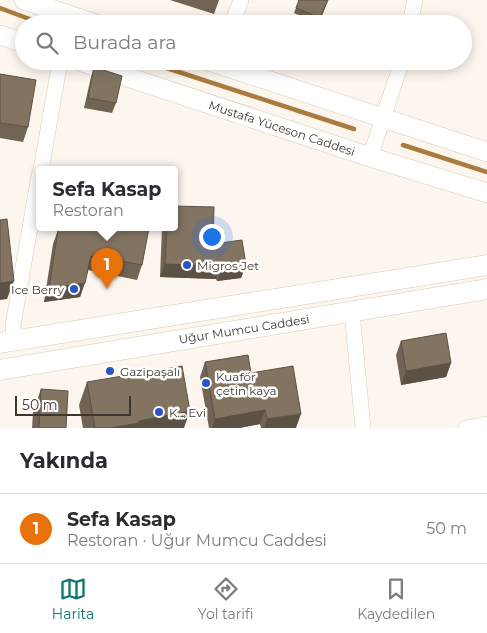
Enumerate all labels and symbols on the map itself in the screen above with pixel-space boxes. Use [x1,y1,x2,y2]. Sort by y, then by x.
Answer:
street label: Mustafa Yüceson Caddesi [207,97,357,159]
your location [199,224,225,250]
pin: 1 [91,248,123,289]
place label: Migros Jet [197,258,259,273]
marker: Migros Jet [181,259,193,271]
place label: Ice Berry [11,282,64,297]
marker: Ice Berry [68,283,80,295]
street label: Uğur Mumcu Caddesi [178,311,310,347]
place label: Gazipaşalı [120,364,180,379]
marker: Gazipaşalı [104,365,116,377]
place label: Kuaför çetin kaya [216,369,277,398]
marker: Kuaför çetin kaya [200,377,212,389]
scale bar [15,393,131,416]
place label: K... Evi [169,405,206,420]
marker: K... Evi [153,406,165,418]

